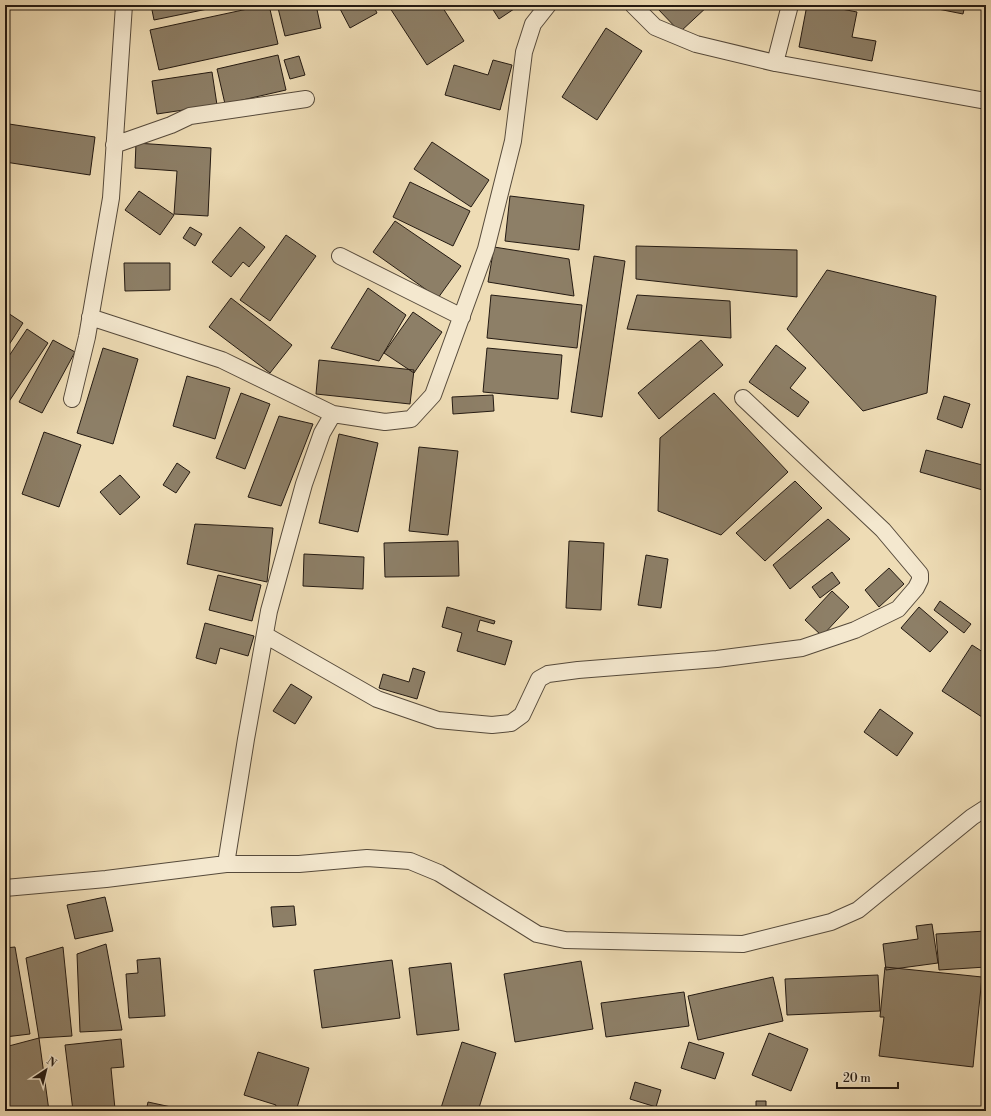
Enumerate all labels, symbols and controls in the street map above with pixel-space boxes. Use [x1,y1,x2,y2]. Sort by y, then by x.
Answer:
north arrow [26,1050,66,1090]
text: N [44,1054,59,1071]
scale bar [837,1064,898,1090]
text: 20 m [843,1071,871,1086]

